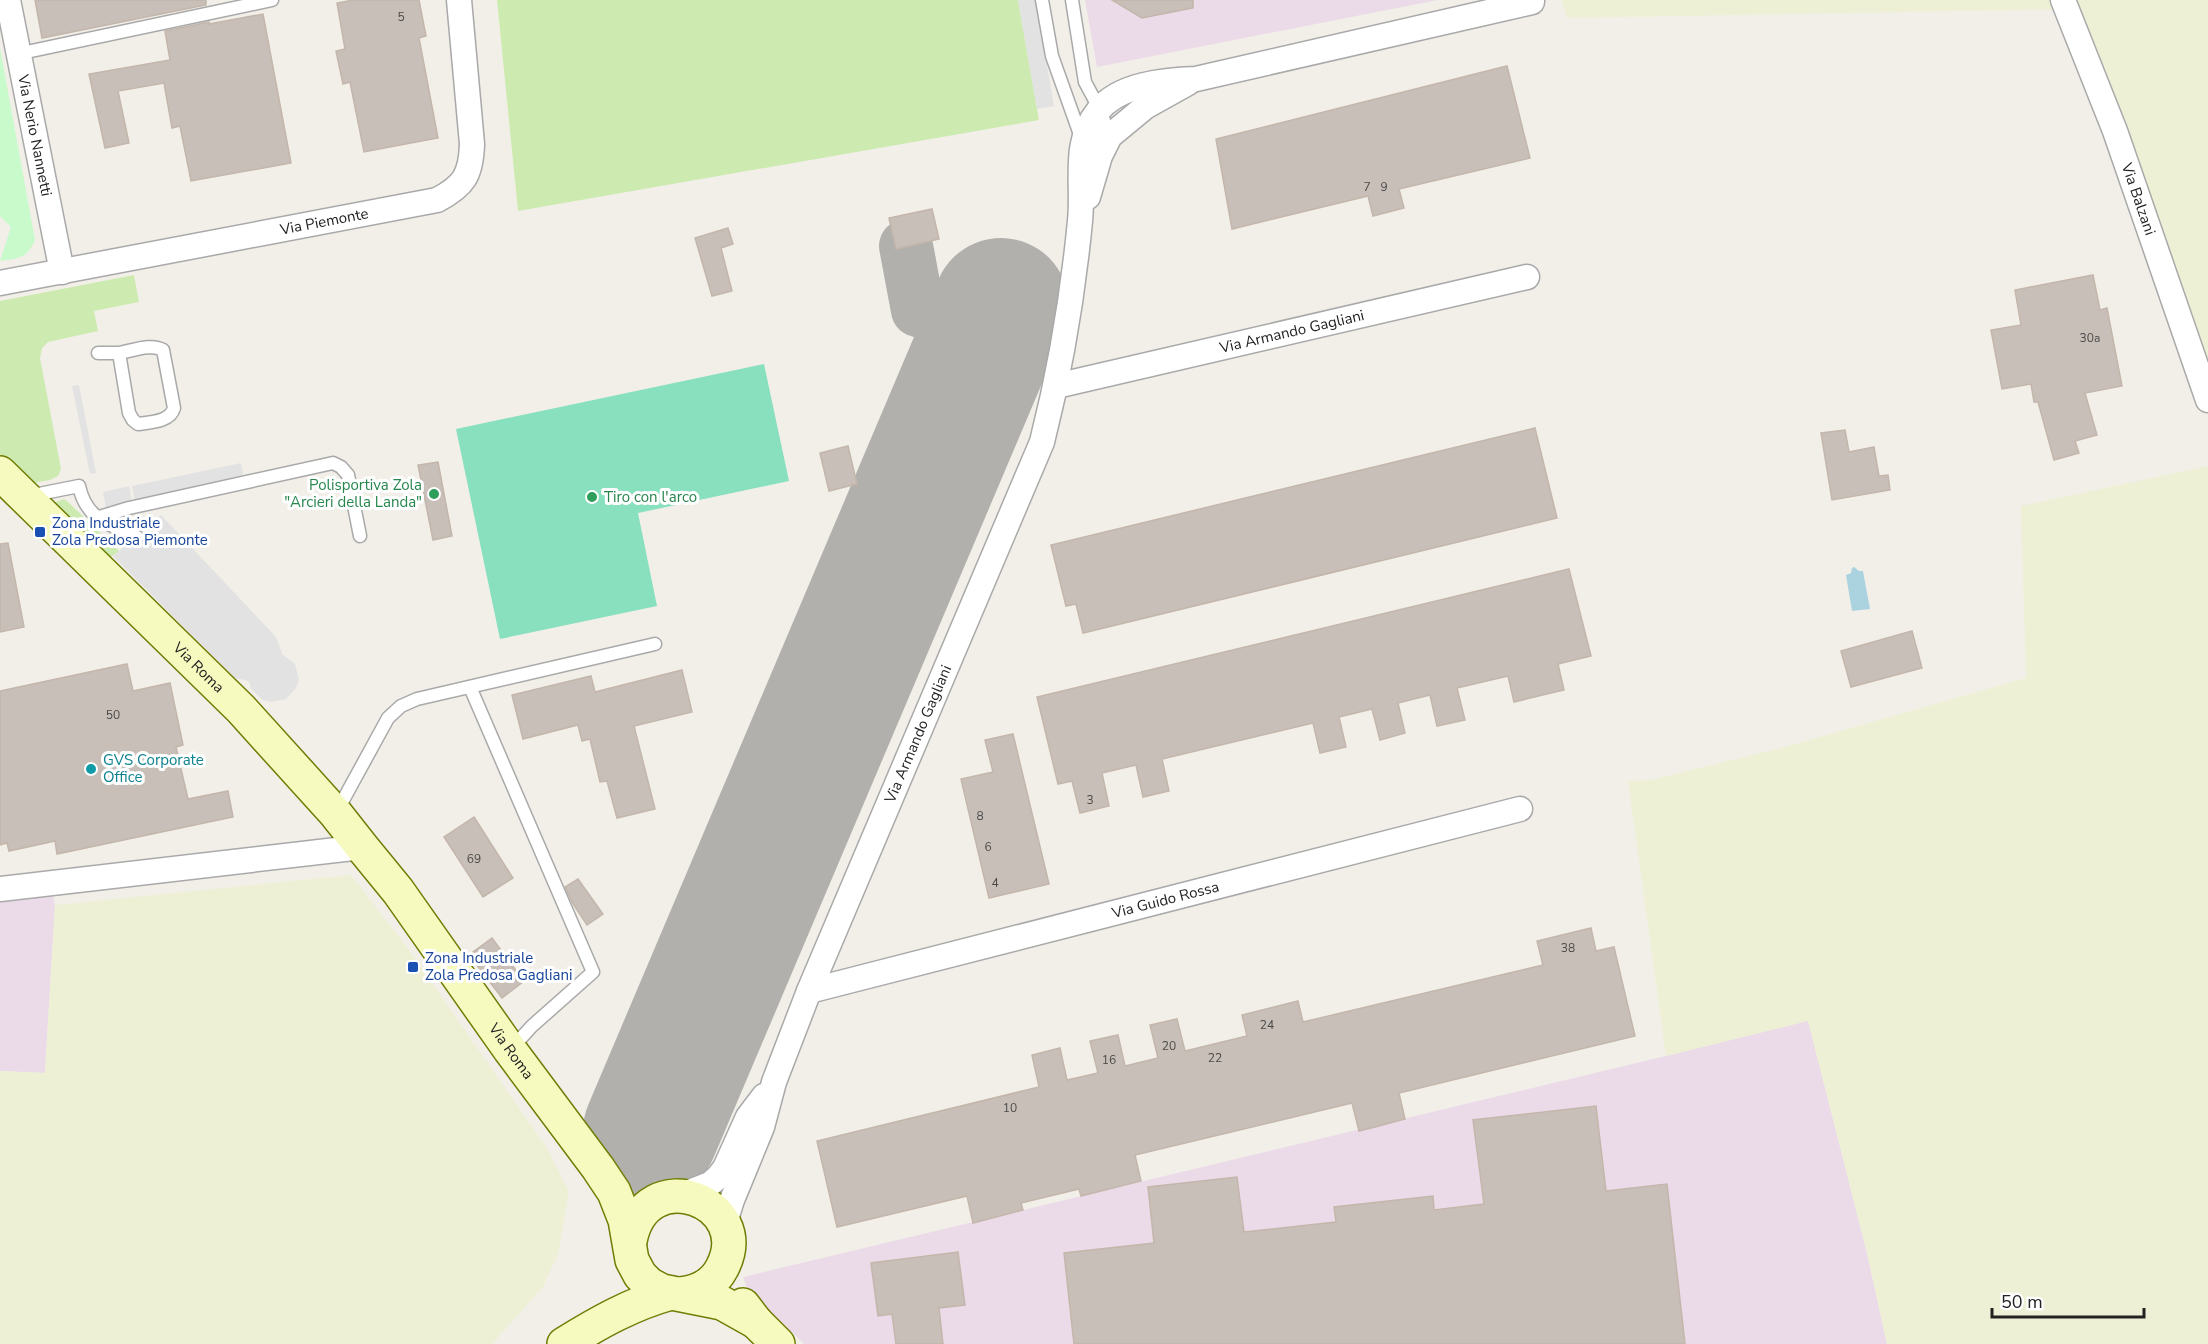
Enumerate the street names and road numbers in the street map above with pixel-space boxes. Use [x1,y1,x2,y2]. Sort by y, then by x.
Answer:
street label: Via Nerio Nannetti [13,72,57,198]
street label: Via Balzani [2117,159,2160,238]
street label: Via Piemonte [277,203,370,240]
street label: Via Armando Gagliani [1217,305,1366,358]
street label: Via Roma [168,637,229,697]
street label: Via Armando Gagliani [880,662,956,807]
street label: Via Guido Rossa [1109,876,1221,923]
street label: Via Roma [484,1018,538,1083]

